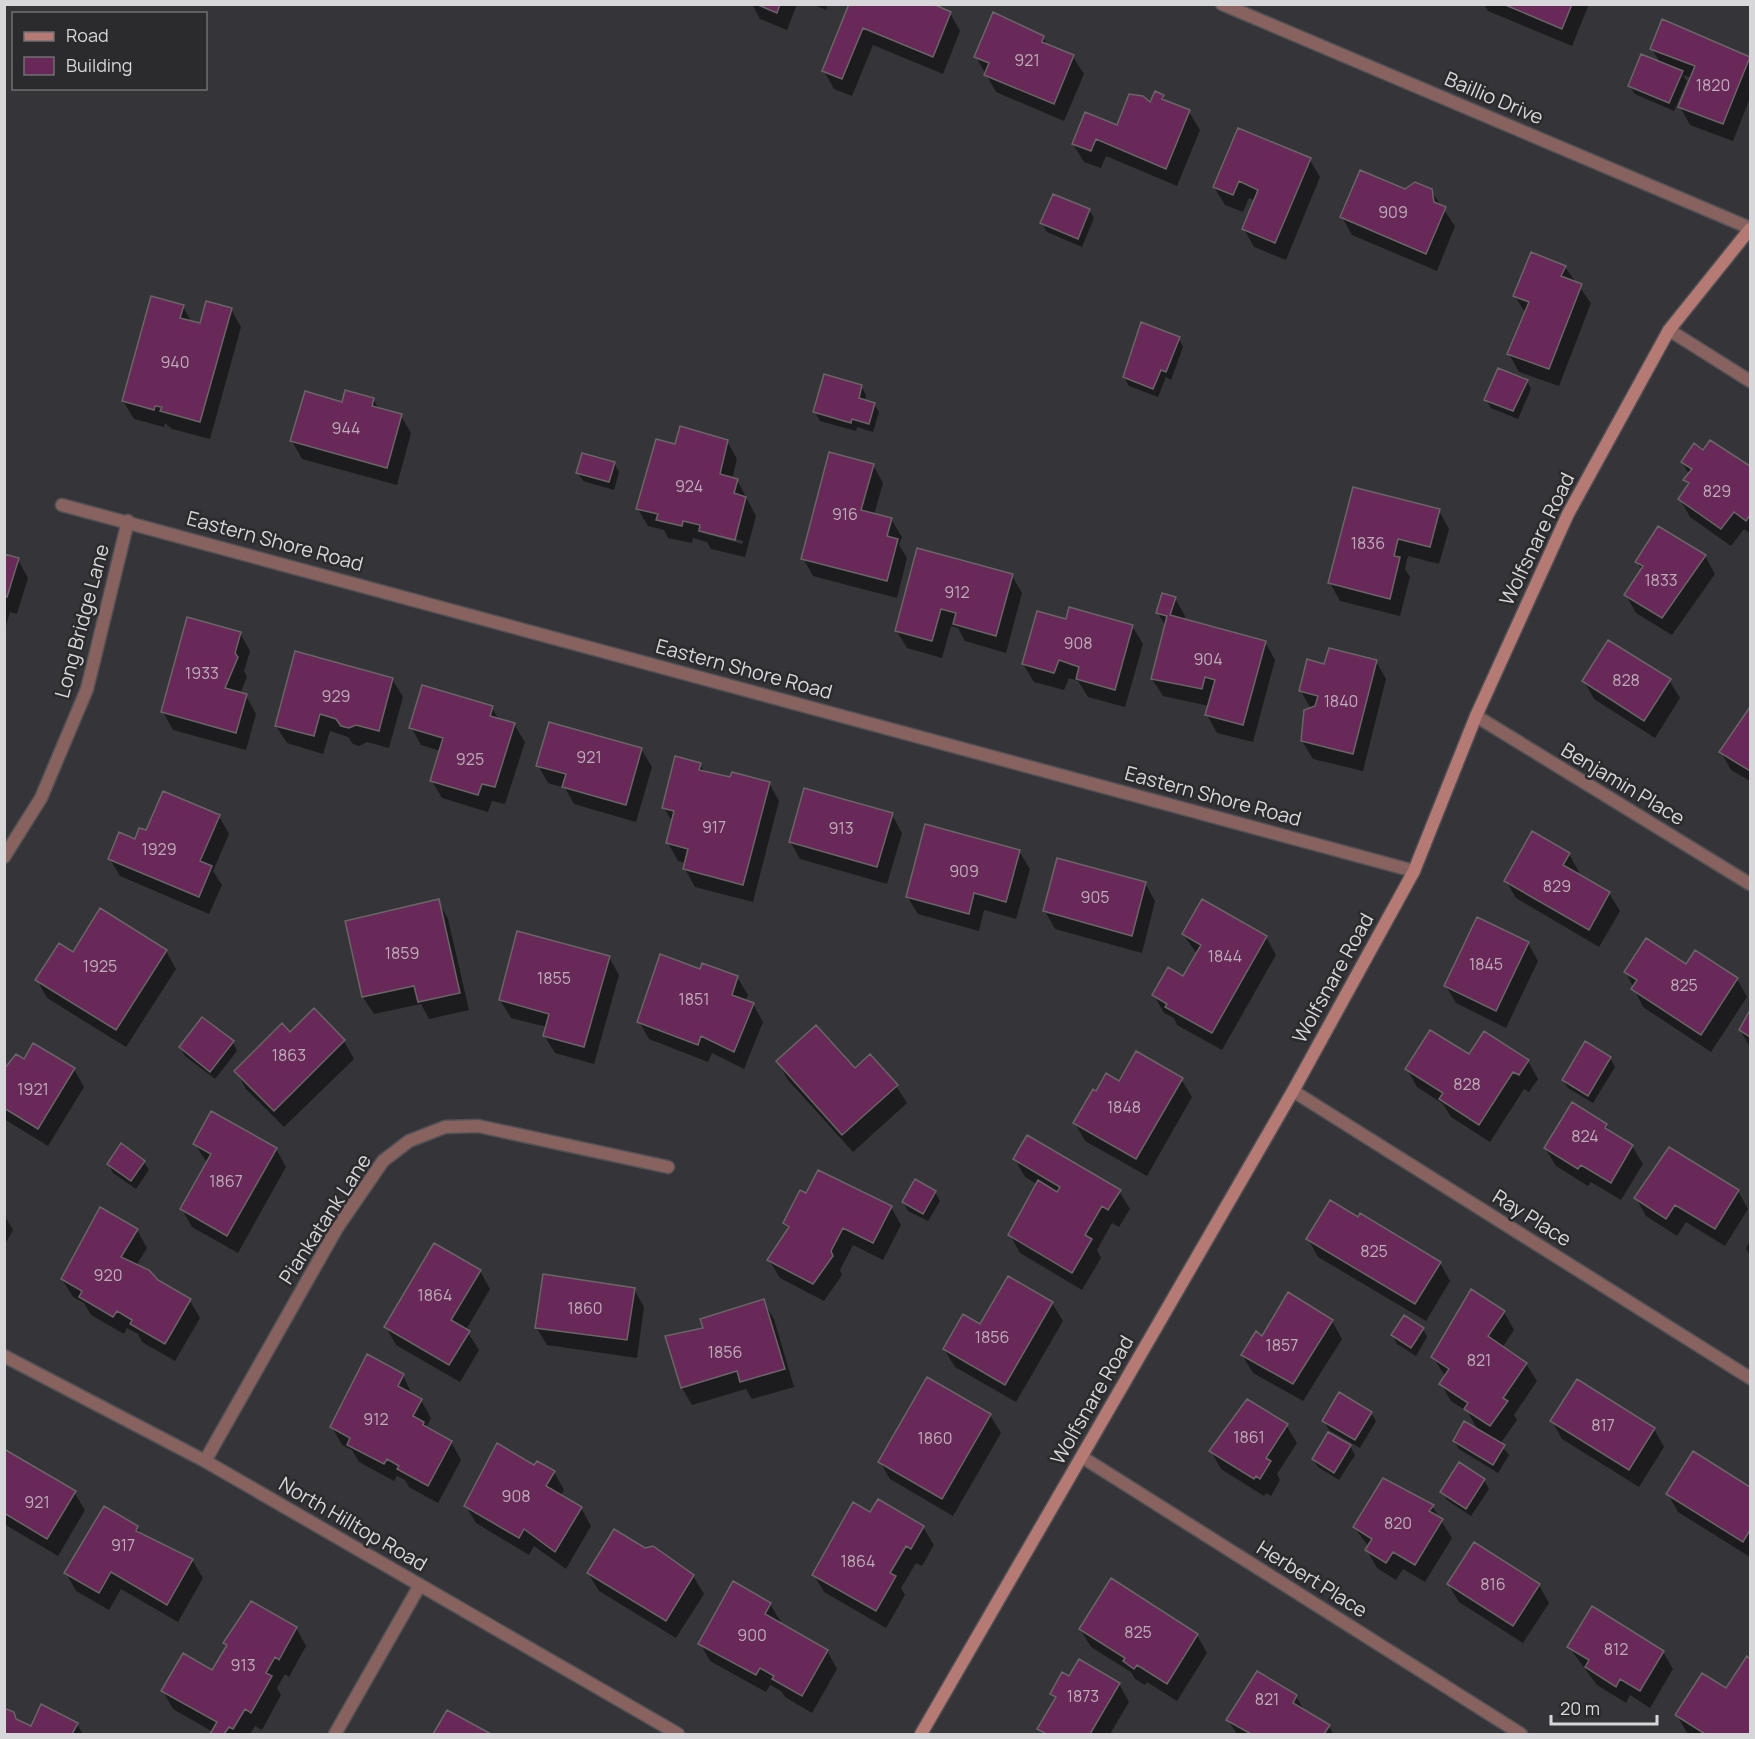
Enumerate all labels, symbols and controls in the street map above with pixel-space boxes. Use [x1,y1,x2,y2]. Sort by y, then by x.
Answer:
legend [12,12,207,90]
text: Road [66,23,109,47]
house number: 921 [1014,49,1040,71]
text: Building [66,53,132,77]
street label: Baillio Drive [1441,65,1548,130]
house number: 1820 [1696,74,1730,96]
house number: 909 [1378,201,1408,223]
house number: 940 [160,351,190,373]
house number: 944 [332,417,360,439]
street label: Wolfsnare Road [1493,468,1580,610]
house number: 924 [675,475,703,497]
house number: 829 [1703,480,1731,502]
house number: 916 [832,503,858,525]
street label: Eastern Shore Road [184,504,366,577]
house number: 1836 [1351,532,1385,554]
street label: Long Bridge Lane [48,541,115,701]
house number: 1833 [1644,569,1678,591]
house number: 912 [944,581,970,603]
street label: Eastern Shore Road [653,632,835,705]
house number: 908 [1064,632,1092,654]
house number: 904 [1193,648,1223,670]
house number: 1933 [185,662,219,684]
house number: 828 [1612,669,1640,691]
house number: 929 [322,685,350,707]
house number: 1840 [1324,690,1358,712]
street label: Benjamin Place [1557,736,1690,831]
house number: 921 [576,746,602,768]
house number: 925 [456,748,484,770]
street label: Eastern Shore Road [1122,759,1304,832]
house number: 917 [702,816,726,838]
house number: 913 [828,817,854,839]
house number: 1929 [141,838,177,860]
house number: 909 [949,860,979,882]
house number: 829 [1543,875,1571,897]
house number: 905 [1081,886,1109,908]
street label: Wolfsnare Road [1286,908,1379,1048]
house number: 1859 [385,942,419,964]
house number: 1844 [1208,945,1242,967]
house number: 1845 [1469,953,1503,975]
house number: 1925 [83,955,117,977]
house number: 1855 [537,967,571,989]
house number: 825 [1670,974,1698,996]
house number: 1851 [678,988,710,1010]
house number: 1863 [272,1044,306,1066]
house number: 828 [1453,1073,1481,1095]
house number: 1921 [17,1078,49,1100]
house number: 1848 [1107,1096,1141,1118]
house number: 824 [1571,1125,1599,1147]
street label: Piankatank Lane [272,1148,377,1289]
house number: 1867 [209,1170,243,1192]
street label: Ray Place [1488,1183,1577,1252]
house number: 825 [1360,1240,1388,1262]
house number: 920 [94,1264,122,1286]
house number: 1864 [418,1284,452,1306]
house number: 1860 [567,1297,603,1319]
house number: 1856 [975,1326,1009,1348]
street label: Wolfsnare Road [1044,1330,1139,1469]
house number: 1857 [1266,1334,1298,1356]
house number: 1856 [708,1341,742,1363]
house number: 821 [1467,1349,1491,1371]
house number: 912 [363,1408,389,1430]
house number: 817 [1591,1414,1615,1436]
house number: 1861 [1233,1426,1265,1448]
house number: 1860 [917,1427,953,1449]
street label: North Hilltop Road [274,1470,432,1577]
house number: 908 [502,1485,530,1507]
house number: 921 [24,1491,50,1513]
house number: 820 [1384,1512,1412,1534]
house number: 917 [111,1534,135,1556]
street label: Herbert Place [1252,1534,1373,1623]
house number: 1864 [841,1550,875,1572]
house number: 816 [1480,1573,1506,1595]
house number: 825 [1124,1621,1152,1643]
house number: 900 [737,1624,767,1646]
house number: 812 [1604,1638,1628,1660]
house number: 913 [230,1654,256,1676]
house number: 1873 [1067,1685,1099,1707]
house number: 821 [1255,1688,1279,1710]
scale bar [1551,1688,1658,1726]
text: 20 m [1560,1696,1600,1720]

